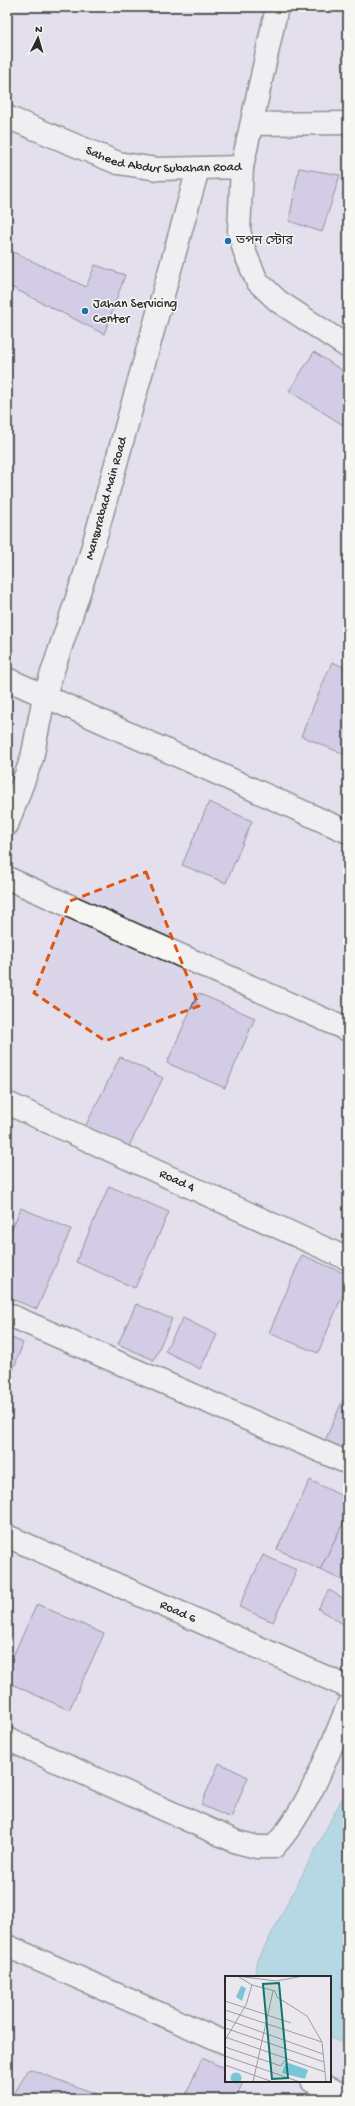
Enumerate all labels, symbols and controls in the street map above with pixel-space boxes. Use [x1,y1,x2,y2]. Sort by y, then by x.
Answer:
north arrow [18,18,58,58]
text: N [35,24,43,36]
street label: Saheed Abdur Subahan Road [83,143,243,177]
place label: তপন স্টোর [235,232,293,249]
marker: তপন স্টোর [223,236,233,246]
place label: Jahan Servicing Center [93,297,177,327]
marker: Jahan Servicing Center [80,306,90,316]
street label: Mansurabad Main Road [82,434,131,561]
street label: Road 4 [157,1166,197,1195]
street label: Road 6 [158,1597,199,1626]
inset map [225,1976,331,2082]

